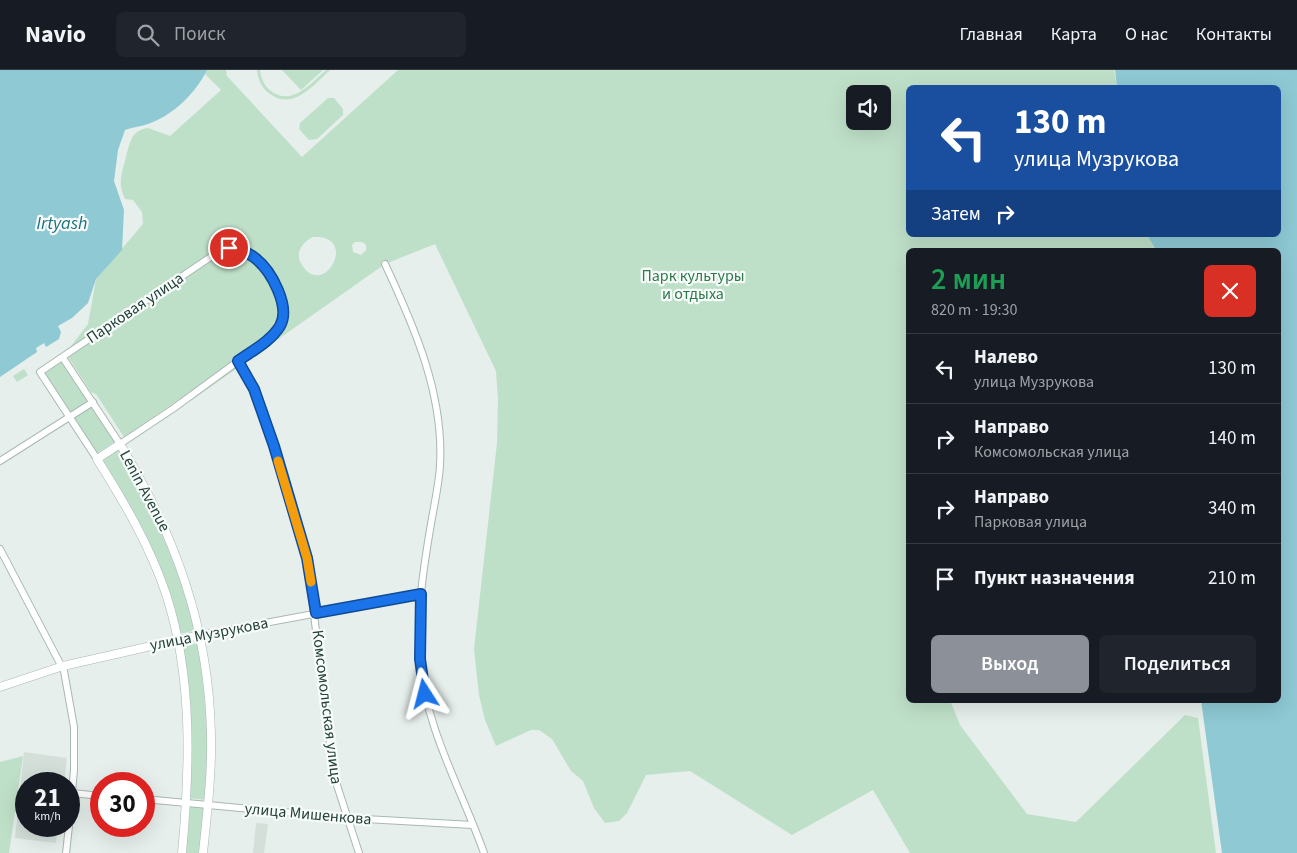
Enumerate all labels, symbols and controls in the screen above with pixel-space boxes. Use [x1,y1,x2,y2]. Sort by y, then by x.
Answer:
search box [116,12,466,57]
text: Navio [25,17,86,52]
icon: search [134,21,162,49]
text: Поиск [174,21,225,48]
text: Главная [960,22,1023,47]
text: Карта [1051,22,1097,47]
text: О нас [1125,22,1168,47]
text: Контакты [1196,22,1272,47]
map controls [846,85,891,130]
button: sound [846,85,891,130]
text: 130 m [1014,97,1106,147]
icon: left [931,105,996,170]
text: улица Музрукова [1014,143,1179,175]
icon: right [991,200,1019,228]
text: Затем [931,201,981,228]
water label: Irtyash [37,211,87,236]
pin [208,227,250,269]
icon: arrive [215,234,243,262]
text: 2 мин [931,258,1006,301]
park label: Парк культуры и отдыха [641,265,745,305]
button: close [1204,265,1256,317]
street label: Парковая улица [82,267,188,349]
text: 820 m · 19:30 [931,299,1018,321]
text: Налево [974,344,1038,371]
icon: left [931,355,959,383]
text: 130 m [1208,355,1256,382]
text: улица Музрукова [974,371,1094,393]
text: Направо [974,414,1049,441]
icon: right [931,425,959,453]
text: 140 m [1208,425,1256,452]
text: Комсомольская улица [974,441,1129,463]
street label: Lenin Avenue [114,446,176,536]
text: Направо [974,484,1049,511]
icon: right [931,495,959,523]
text: 340 m [1208,495,1256,522]
text: Парковая улица [974,511,1087,533]
icon: arrive [931,565,959,593]
text: Пункт назначения [974,565,1135,592]
text: 210 m [1208,565,1256,592]
street label: улица Музрукова [148,612,270,656]
street label: Комсомольская улица [307,629,347,785]
button: Выход [931,635,1089,693]
button: Поделиться [1099,635,1256,693]
position arrow [398,667,450,719]
speed limit sign: 30 [90,772,155,837]
text: 21 [34,780,61,816]
street label: улица Мишенкова [244,797,372,831]
text: km/h [34,808,61,825]

